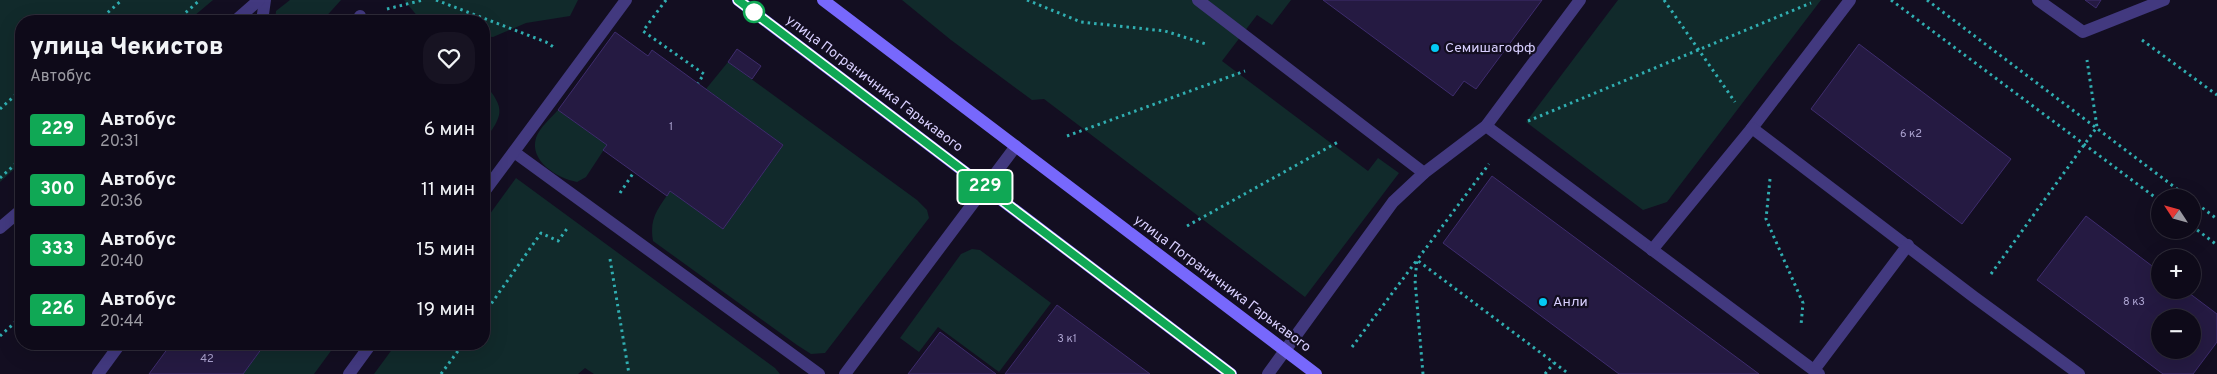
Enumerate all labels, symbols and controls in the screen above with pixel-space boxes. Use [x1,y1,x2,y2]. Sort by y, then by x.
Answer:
unlabelled marker [743,1,765,23]
street label: улица Пограничника Гарькавого [782,12,966,156]
button: heart [423,32,475,84]
text: улица Чекистов [30,33,224,63]
place label: Семишагофф [1445,40,1536,57]
marker: Семишагофф [1429,42,1441,54]
text: Автобус [30,67,92,87]
text: Автобус [100,108,176,132]
text: 229 [41,118,74,141]
text: 6 мин [424,118,475,142]
house number: 1 [669,120,673,134]
house number: 6 к2 [1900,127,1922,141]
text: 20:31 [100,132,139,152]
text: Автобус [100,168,176,192]
line badge: 229 [956,171,1014,203]
text: 229 [968,175,1002,198]
text: 300 [40,178,75,201]
text: 11 мин [421,178,475,202]
north arrow [2151,189,2201,239]
map controls [2151,189,2201,359]
text: 20:36 [100,192,143,212]
street label: улица Пограничника Гарькавого [1130,212,1314,356]
text: Автобус [100,228,176,252]
text: 333 [41,238,74,261]
text: 15 мин [416,238,475,262]
button: + [2151,249,2201,299]
text: 20:40 [100,252,144,272]
text: Автобус [100,288,176,312]
place label: Анли [1553,294,1588,311]
house number: 8 к3 [2123,295,2145,309]
marker: Анли [1537,296,1549,308]
text: 226 [41,298,74,321]
text: 19 мин [417,298,475,322]
button: − [2151,309,2201,359]
text: 20:44 [100,312,144,332]
house number: 3 к1 [1057,332,1077,346]
house number: 42 [200,352,214,366]

